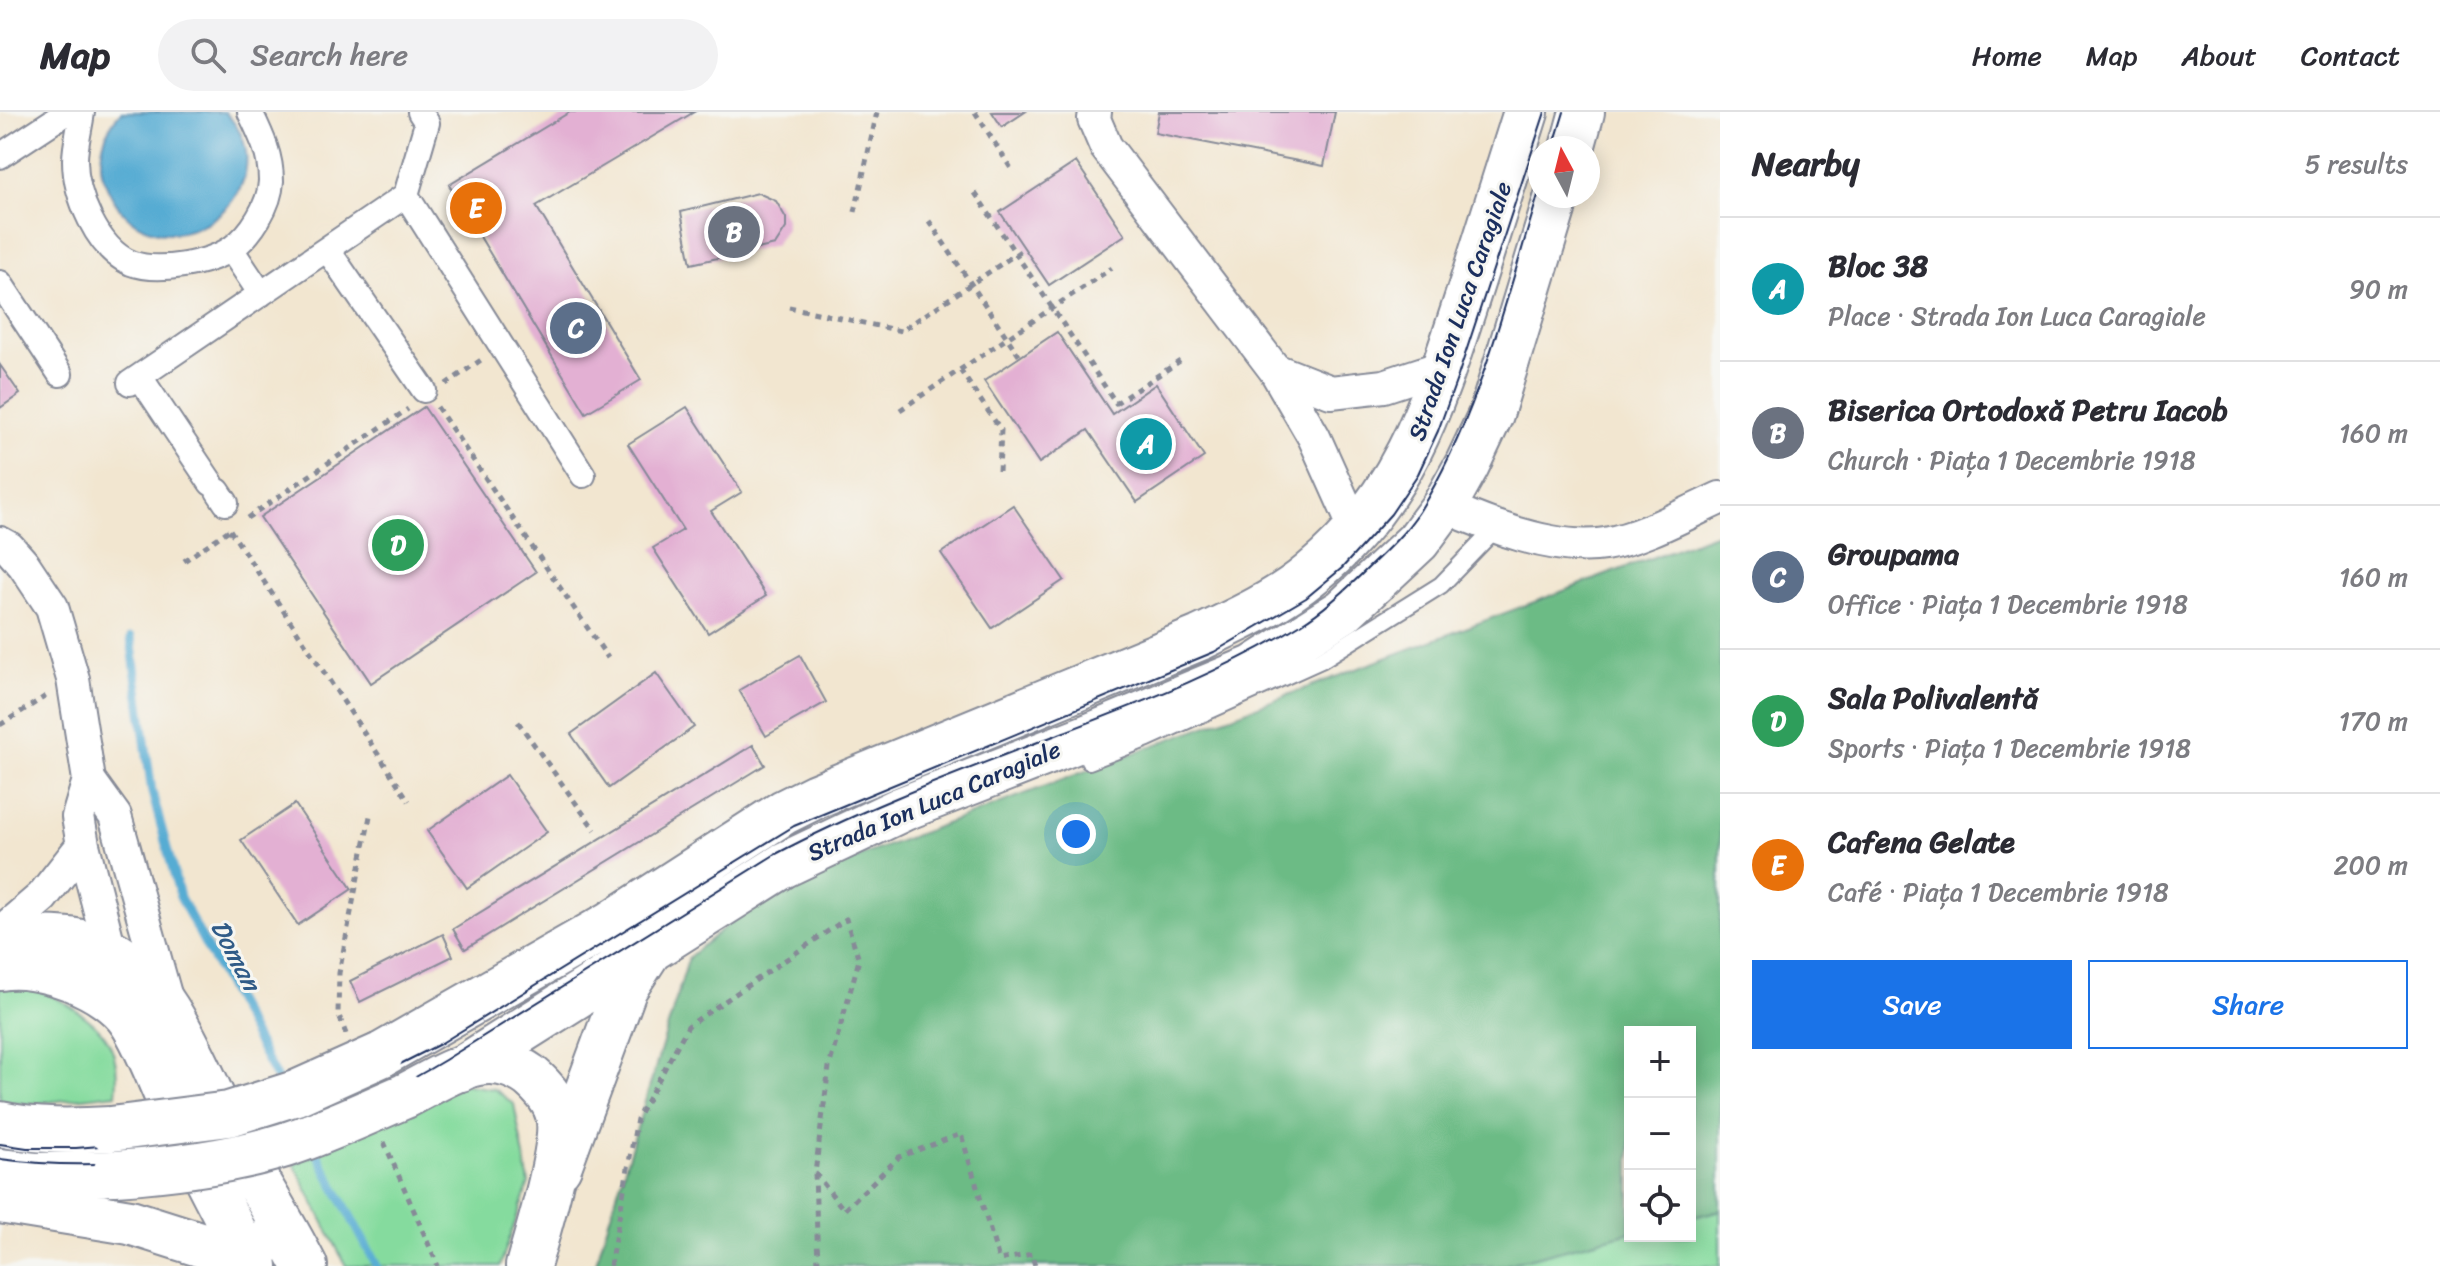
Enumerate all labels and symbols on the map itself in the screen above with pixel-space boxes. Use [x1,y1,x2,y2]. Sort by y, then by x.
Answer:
north arrow [1528,136,1600,208]
street label: Strada Ion Luca Caragiale [1396,176,1524,446]
pin: E [450,178,502,238]
pin: B [708,202,760,262]
pin: C [550,298,602,358]
pin: A [1120,414,1172,474]
pin: D [372,515,424,575]
street label: Strada Ion Luca Caragiale [801,729,1067,873]
your location [1056,814,1096,854]
water label: Doman [198,911,275,1002]

